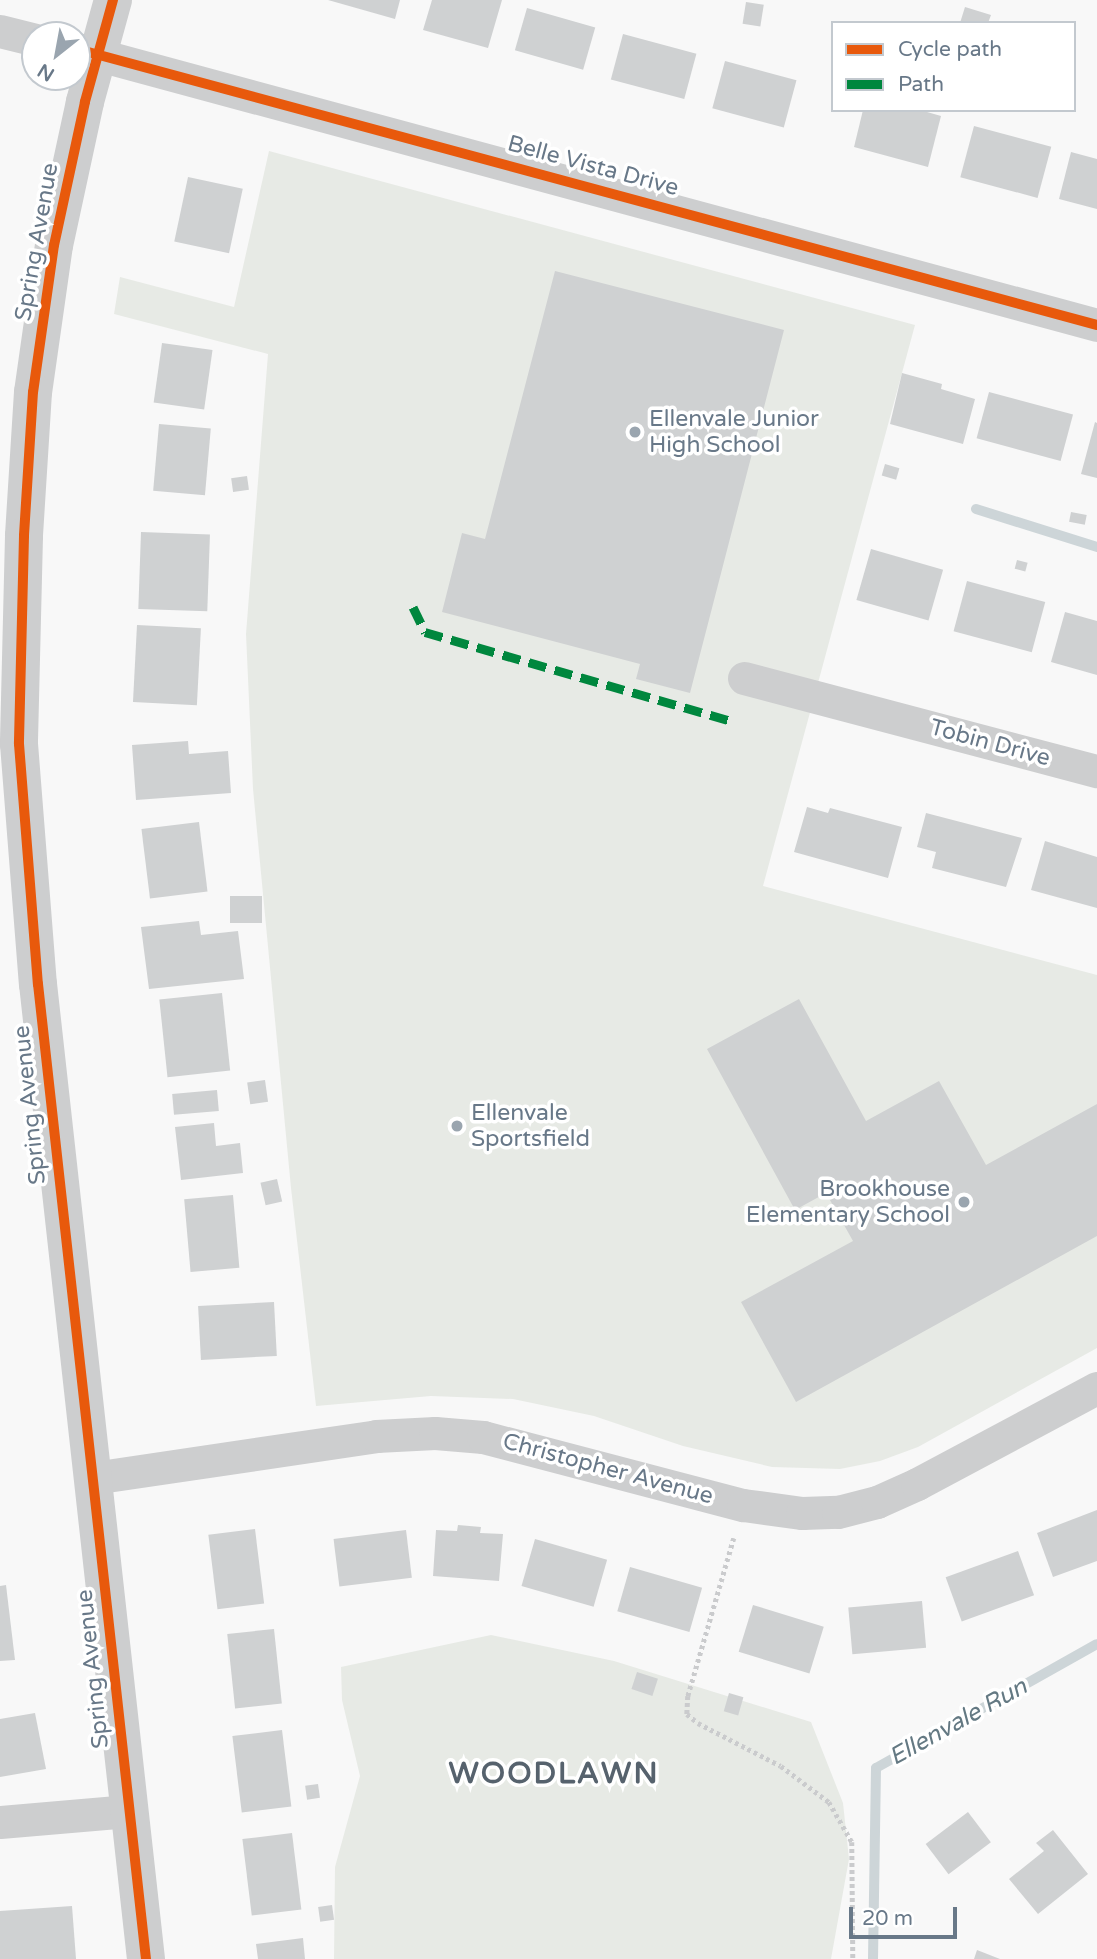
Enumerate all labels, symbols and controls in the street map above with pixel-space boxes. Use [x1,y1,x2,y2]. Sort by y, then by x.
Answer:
north arrow [21,21,91,91]
legend [831,21,1076,112]
text: Cycle path [898,37,1002,62]
text: N [34,59,58,86]
text: Path [898,72,944,97]
street label: Belle Vista Drive [504,130,682,202]
street label: Spring Avenue [10,161,64,323]
place label: Ellenvale Junior High School [649,405,819,459]
marker: Ellenvale Junior High School [627,424,643,440]
street label: Tobin Drive [927,714,1053,772]
street label: Spring Avenue [8,1024,52,1186]
place label: Ellenvale Sportsfield [471,1099,590,1153]
marker: Ellenvale Sportsfield [449,1118,465,1134]
place label: Brookhouse Elementary School [746,1175,950,1229]
marker: Brookhouse Elementary School [956,1194,972,1210]
street label: Christopher Avenue [500,1428,716,1510]
street label: Spring Avenue [71,1588,115,1750]
water label: Ellenvale Run [884,1672,1032,1772]
district label: WOODLAWN [449,1756,659,1792]
scale bar [852,1892,960,1936]
text: 20 m [862,1906,913,1931]

